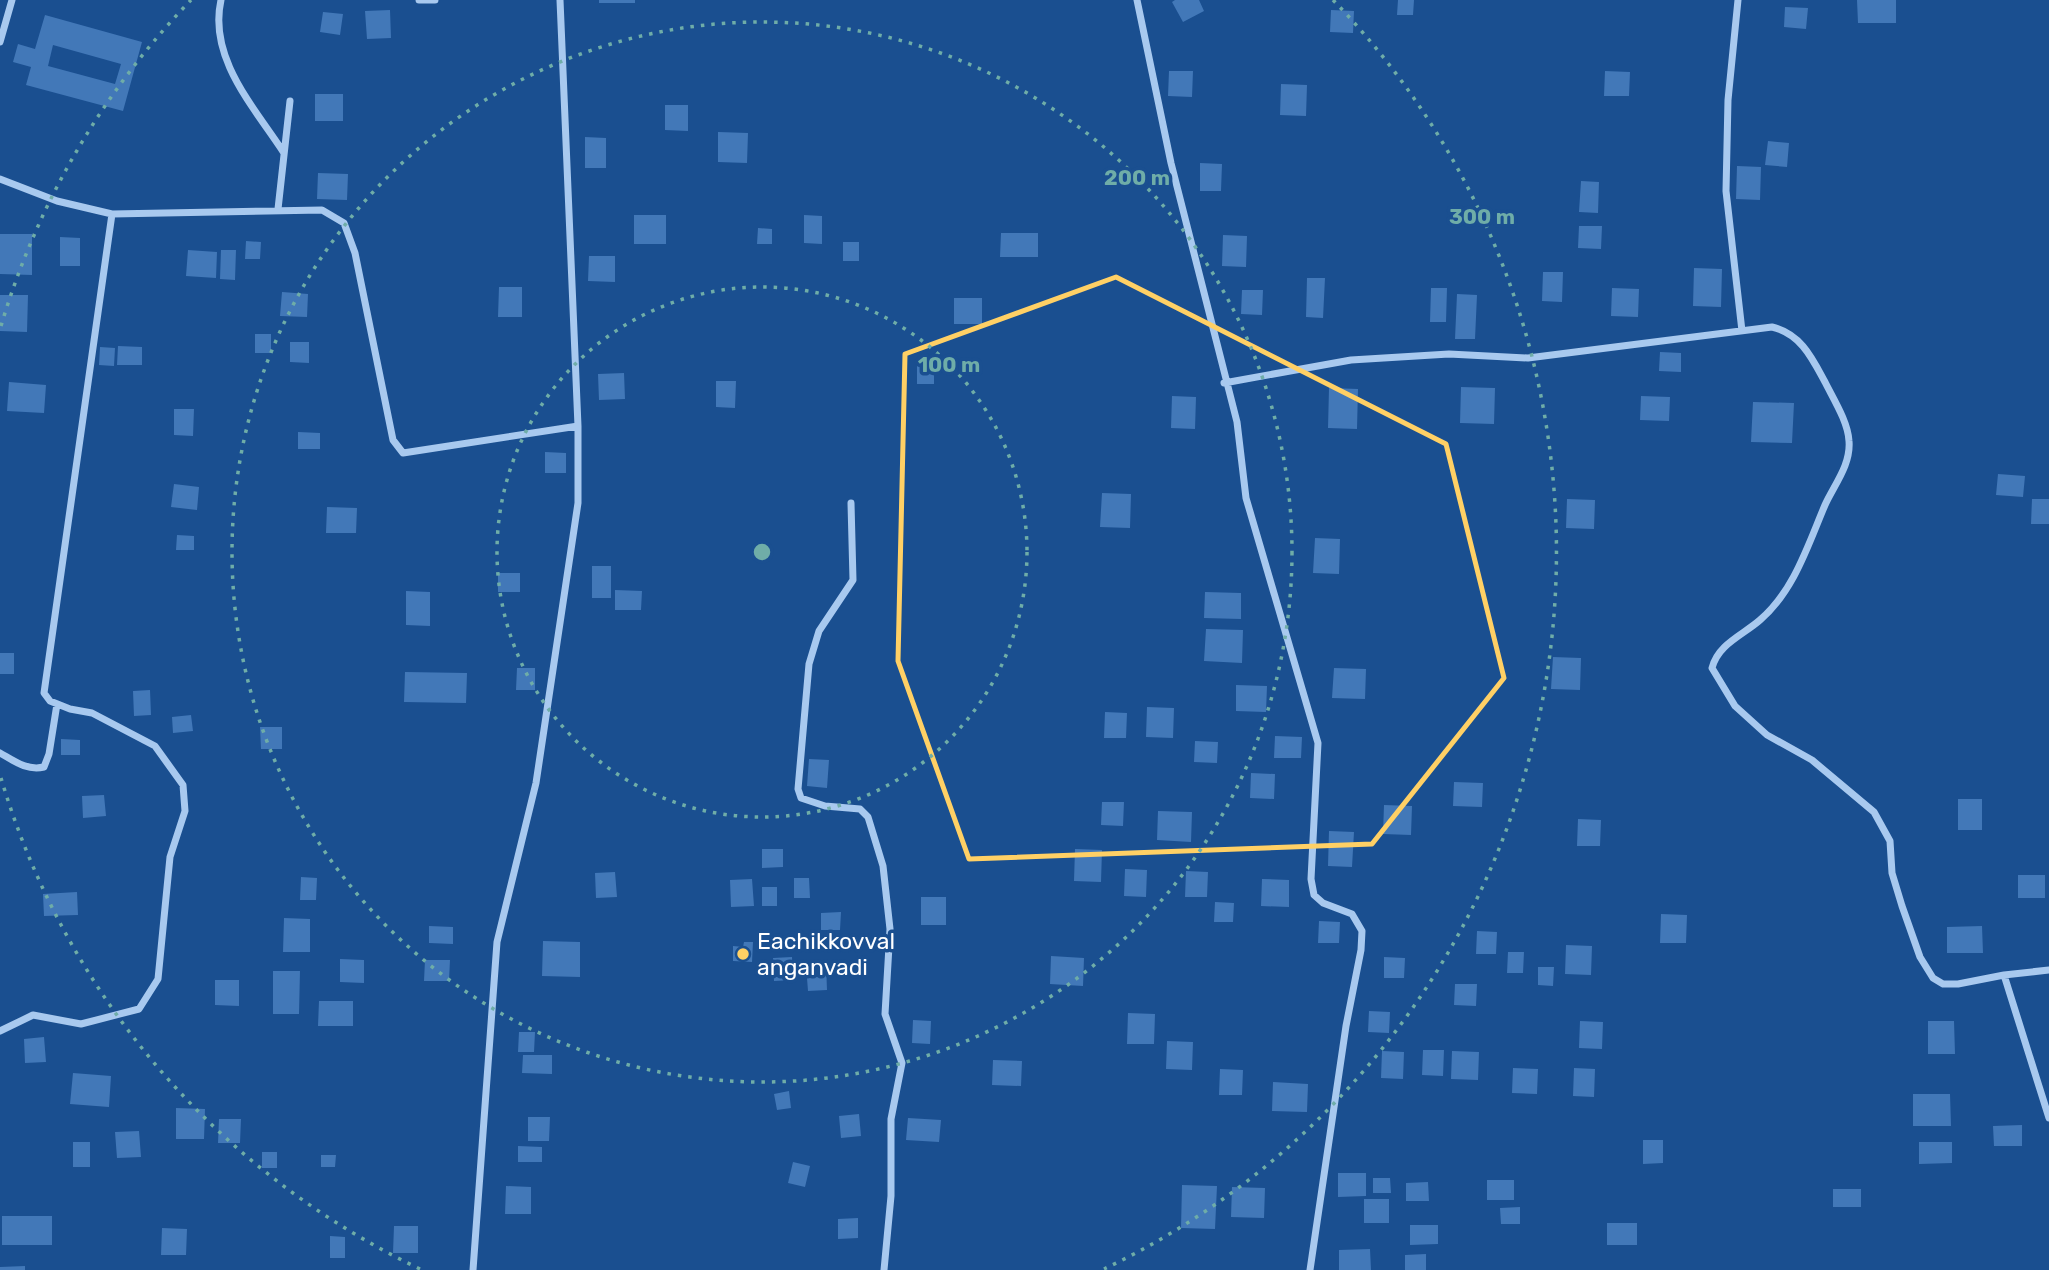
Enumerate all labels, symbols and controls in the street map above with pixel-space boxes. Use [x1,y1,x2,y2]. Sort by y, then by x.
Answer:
text: 200 m [1104,165,1170,190]
text: 300 m [1449,204,1515,229]
text: 100 m [918,352,980,377]
centre of rings [750,540,774,564]
place label: Eachikkovval anganvadi [757,927,895,981]
marker: Eachikkovval anganvadi [735,946,751,962]

